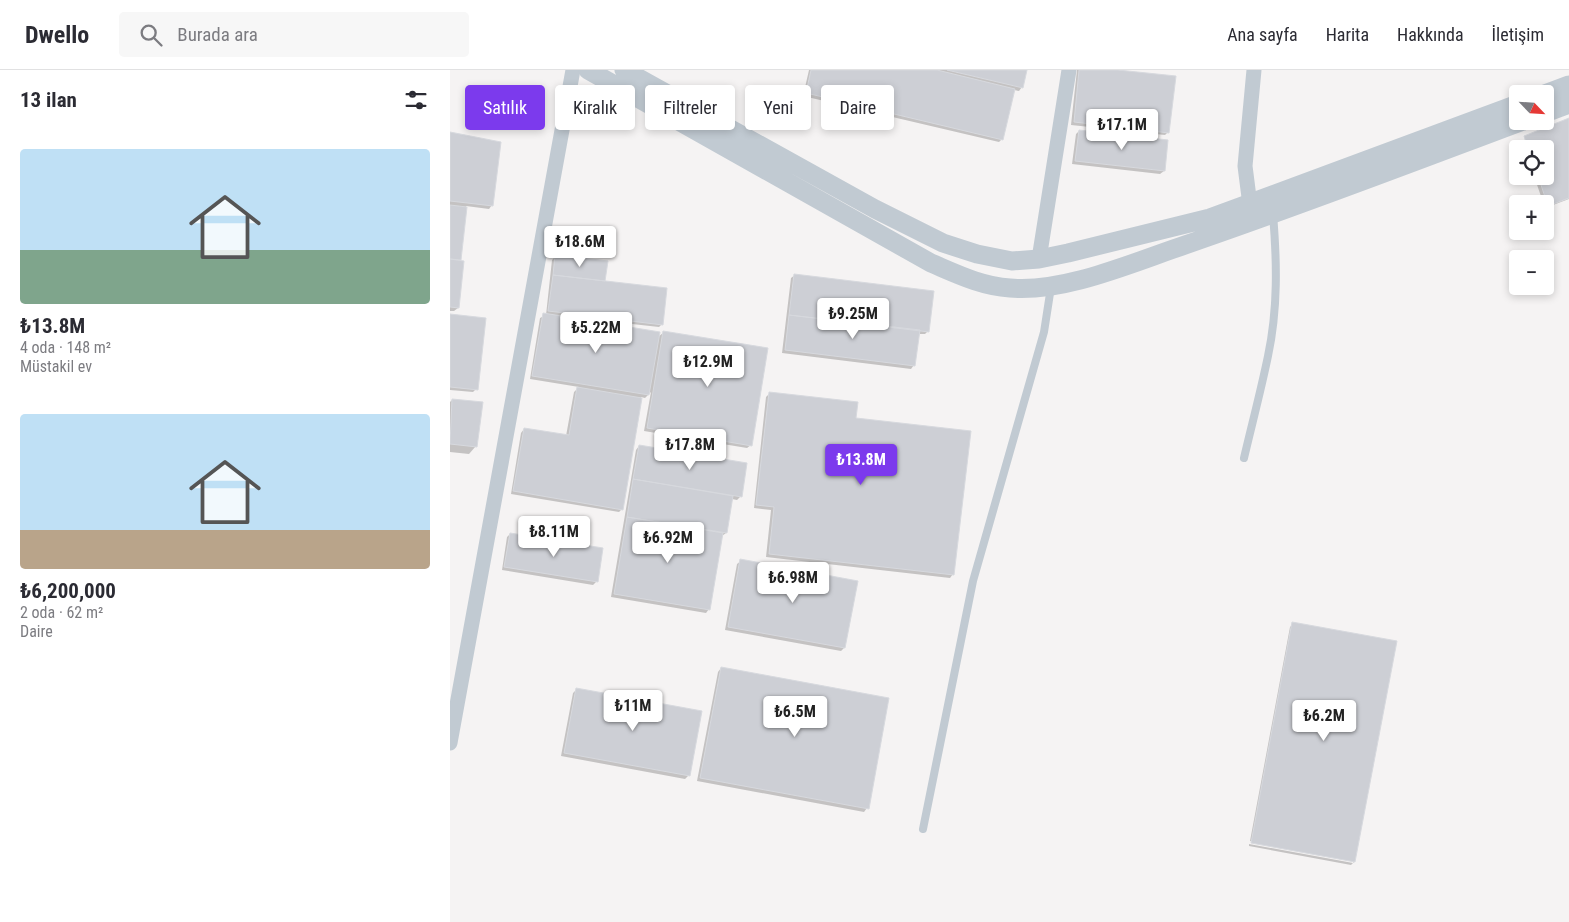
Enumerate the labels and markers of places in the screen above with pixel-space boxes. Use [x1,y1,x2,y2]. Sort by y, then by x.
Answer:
pin: ₺17.1M [1081,108,1163,151]
pin: ₺18.6M [539,226,621,268]
pin: ₺9.25M [812,298,894,340]
pin: ₺5.22M [555,312,637,354]
pin: ₺12.9M [667,346,749,388]
pin: ₺17.8M [649,428,731,471]
pin: ₺13.8M [820,444,902,486]
pin: ₺8.11M [513,516,595,558]
pin: ₺6.92M [627,522,709,564]
pin: ₺6.98M [752,562,834,604]
pin: ₺11M [603,690,663,732]
pin: ₺6.5M [760,696,830,738]
pin: ₺6.2M [1289,700,1359,742]

